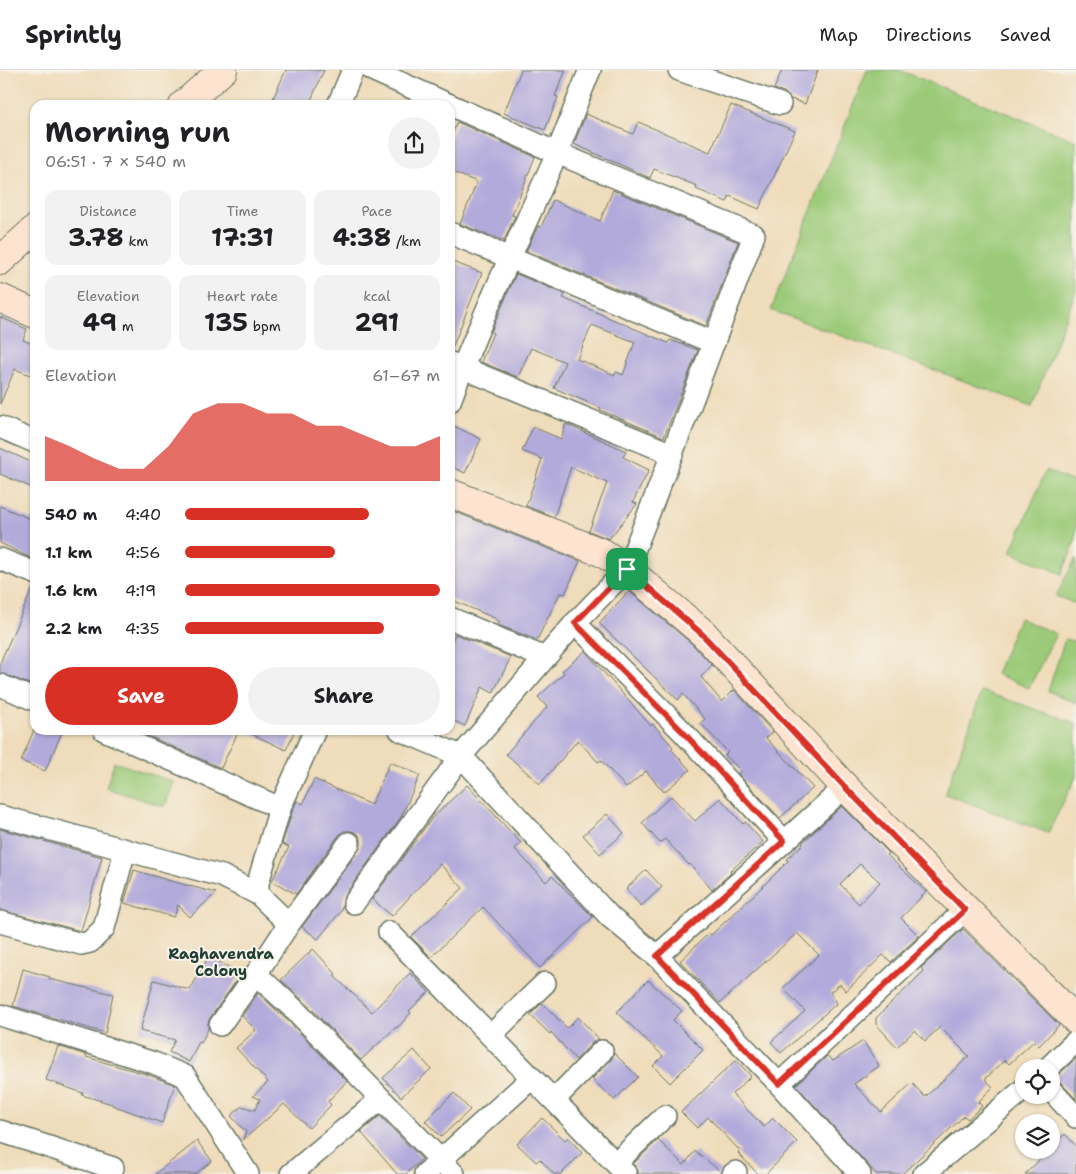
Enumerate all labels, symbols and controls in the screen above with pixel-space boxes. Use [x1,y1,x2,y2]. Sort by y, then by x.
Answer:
text: Sprintly [25,19,122,51]
text: Map [820,23,858,47]
text: Directions [886,23,972,47]
text: Saved [1000,23,1051,47]
text: Morning run [45,113,230,151]
button: share [388,117,440,169]
text: 06:51 · 7 × 540 m [45,151,186,172]
text: Distance [79,202,137,220]
text: Time [226,202,259,220]
text: Pace [361,202,392,220]
text: 3.78 [68,220,124,254]
text: 17:31 [211,220,274,254]
text: 4:38 [332,220,391,254]
text: km [124,232,148,250]
text: /km [391,232,421,250]
text: Elevation [77,287,140,305]
text: Heart rate [207,287,278,305]
text: kcal [363,287,390,305]
text: 49 [83,305,117,339]
text: 135 [204,305,248,339]
text: 291 [354,305,399,339]
text: m [117,317,134,335]
text: bpm [248,317,281,335]
text: Elevation [45,365,117,386]
text: 61–67 m [372,365,440,386]
text: 540 m [45,504,97,525]
text: 4:40 [125,504,161,525]
text: 1.1 km [45,542,92,563]
text: 4:56 [125,542,160,563]
pin [606,548,648,590]
icon: arrive [613,555,641,583]
text: 1.6 km [45,580,97,601]
text: 4:19 [125,580,156,601]
text: 2.2 km [45,618,102,639]
text: 4:35 [125,618,160,639]
button: Save [45,667,238,725]
button: Share [248,667,440,725]
district label: Raghavendra Colony [168,944,275,981]
map controls [1015,1059,1060,1159]
button: locate [1015,1059,1060,1104]
button: layers [1015,1114,1060,1159]

